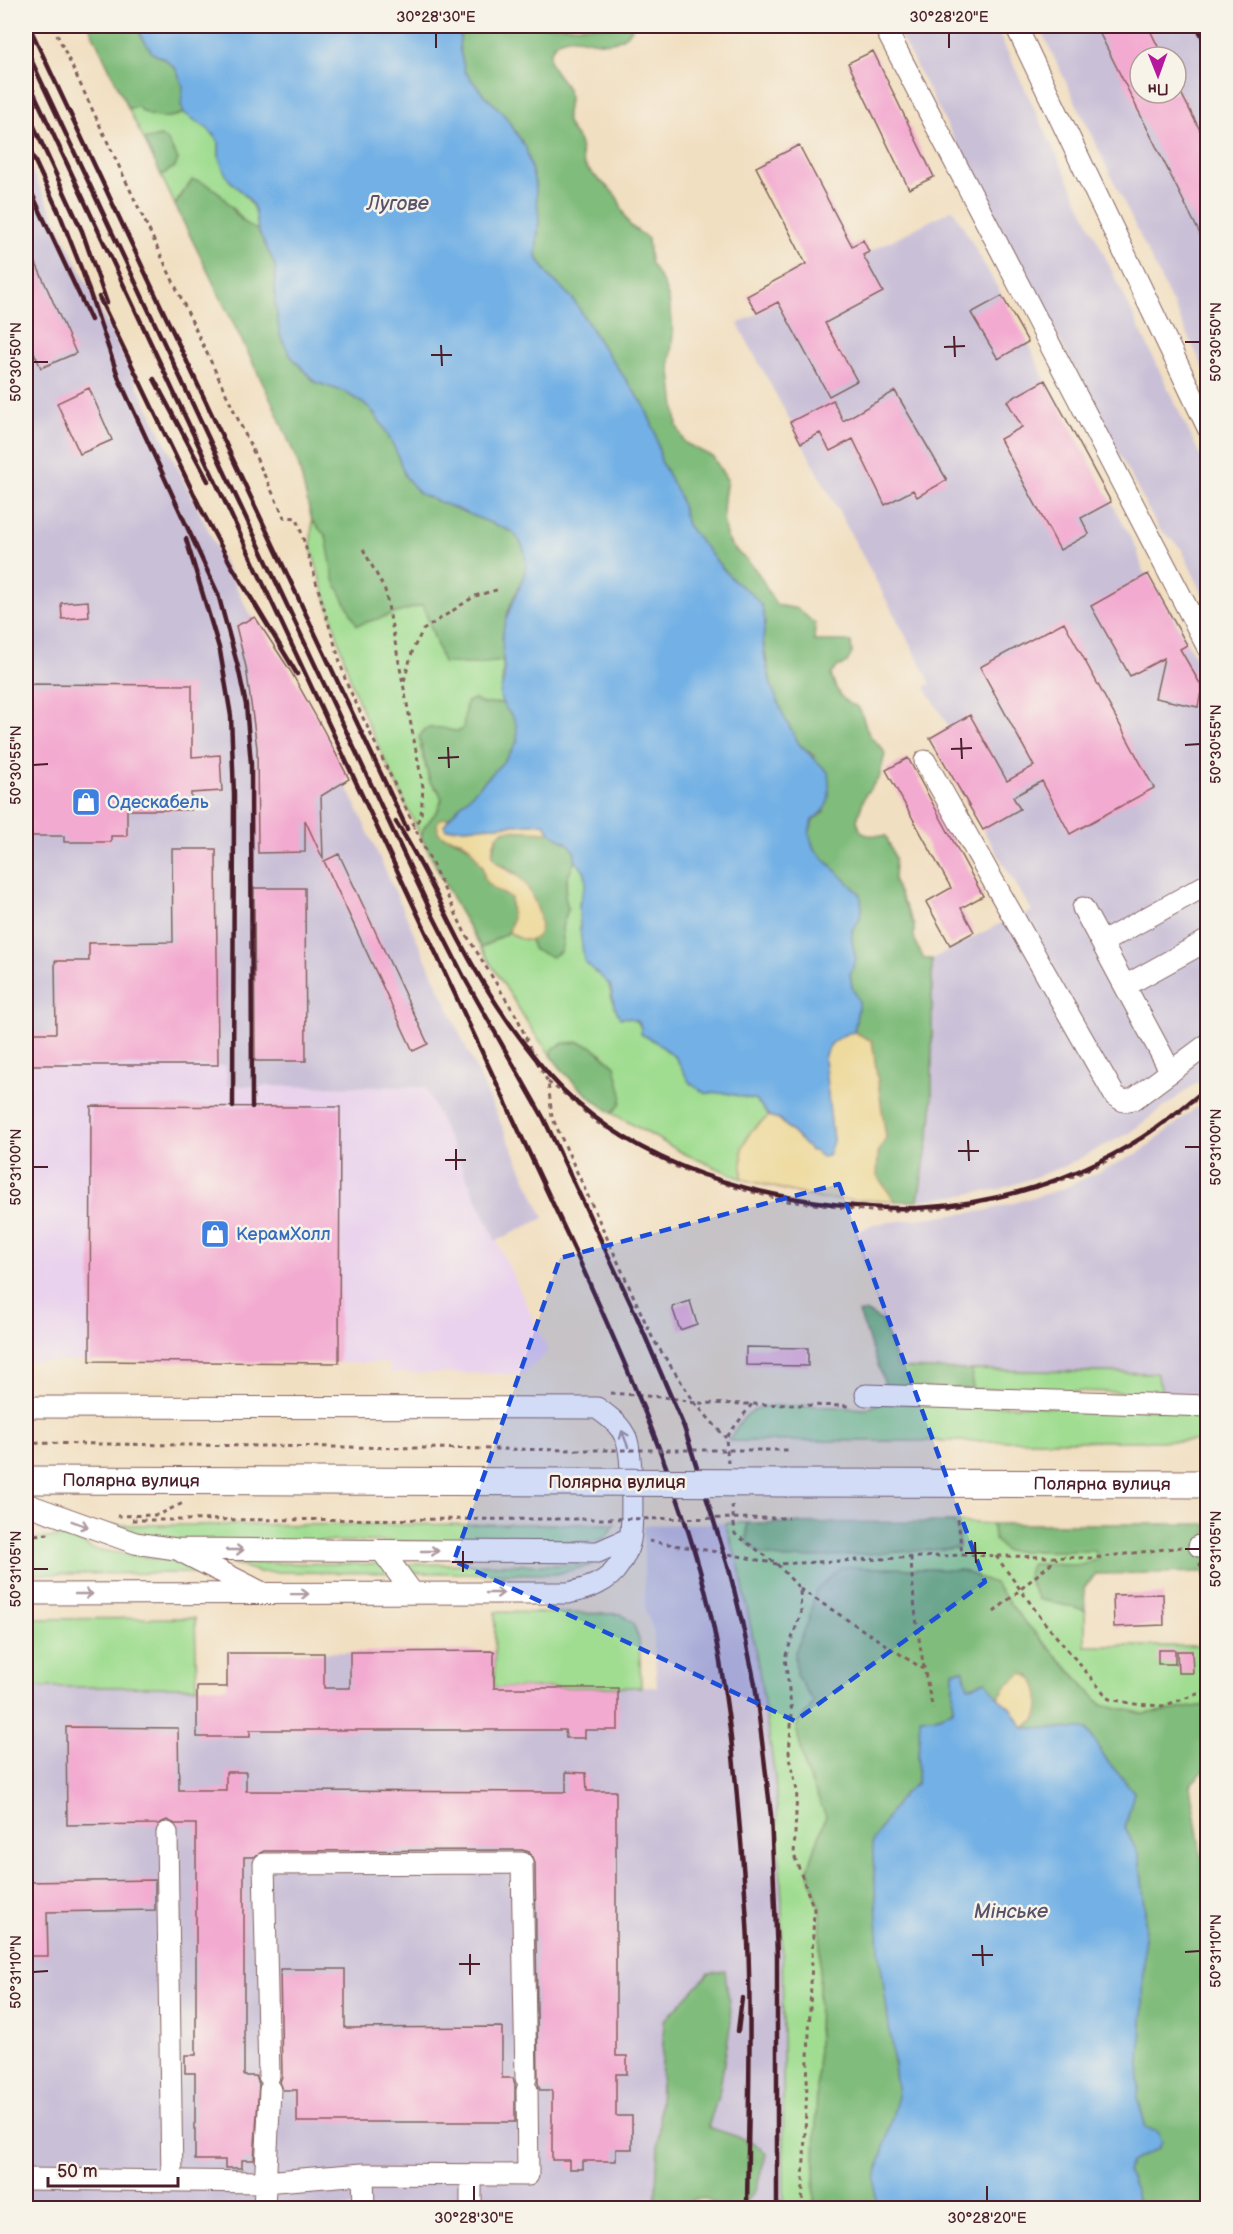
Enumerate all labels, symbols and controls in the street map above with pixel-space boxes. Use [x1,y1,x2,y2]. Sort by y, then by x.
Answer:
text: 30°28'30"E [396,8,476,27]
text: 30°28'20"E [909,8,989,27]
north arrow [1128,45,1188,105]
text: Пн [1147,79,1169,98]
water label: Лугове [365,192,429,216]
text: 50°30'50"N [1207,302,1226,382]
text: 50°30'50"N [7,322,26,402]
text: 50°30'55"N [1207,704,1226,784]
text: 50°30'55"N [7,725,26,805]
shop icon: Одескабель [70,786,102,818]
place label: Одескабель [107,792,209,813]
text: 50°31'00"N [1207,1108,1226,1186]
text: 50°31'00"N [7,1128,26,1206]
shop icon: КерамХолл [199,1218,231,1250]
place label: КерамХолл [236,1224,331,1245]
one-way arrow [619,1430,630,1448]
street label: Полярна вулиця [62,1470,200,1491]
street label: Полярна вулиця [548,1472,686,1493]
street label: Полярна вулиця [1033,1473,1171,1494]
text: 50°31'05"N [1207,1510,1226,1588]
one-way arrow [71,1520,89,1531]
text: 50°31'05"N [7,1530,26,1608]
one-way arrow [224,1544,244,1556]
one-way arrow [419,1545,439,1557]
one-way arrow [484,1587,504,1599]
one-way arrow [73,1588,93,1600]
one-way arrow [289,1588,309,1599]
water label: Мінське [974,1900,1048,1924]
text: 50°31'10"N [1207,1914,1226,1988]
text: 50°31'10"N [7,1935,26,2009]
scale bar [48,2150,178,2188]
text: 50 m [57,2161,98,2182]
text: 30°28'30"E [434,2209,514,2228]
text: 30°28'20"E [947,2209,1027,2228]

